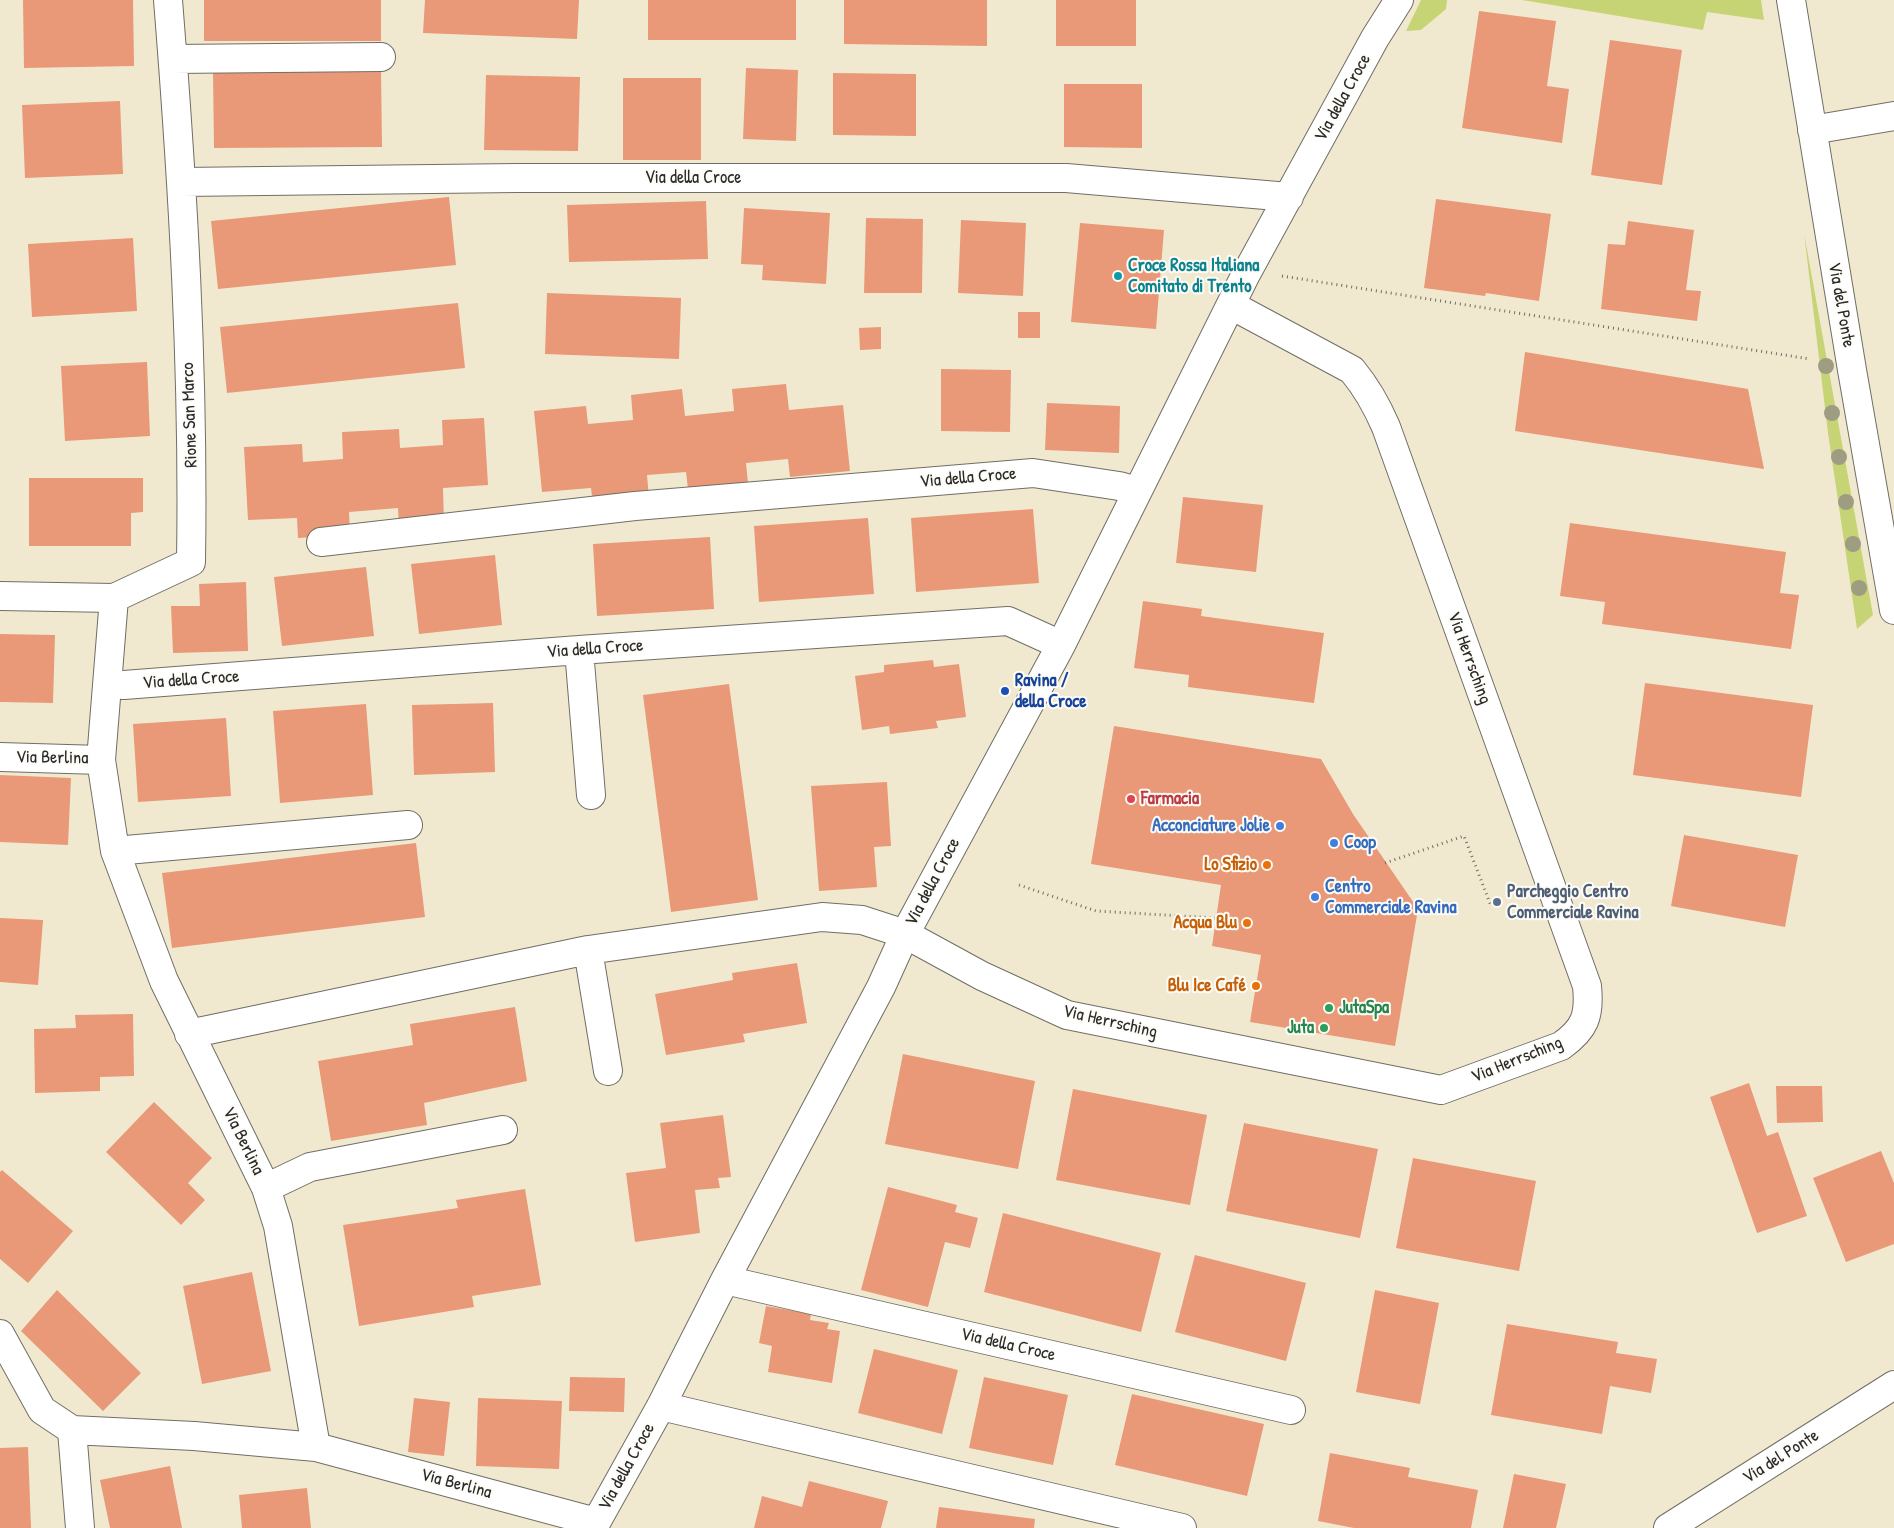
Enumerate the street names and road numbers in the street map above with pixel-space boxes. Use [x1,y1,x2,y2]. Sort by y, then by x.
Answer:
street label: Via della Croce [1310,50,1376,146]
street label: Via della Croce [645,167,741,189]
street label: Via del Ponte [1823,261,1859,349]
street label: Rione San Marco [177,362,203,468]
street label: Via della Croce [919,463,1017,493]
street label: Via Herrsching [1442,609,1496,707]
street label: Via della Croce [546,635,644,663]
street label: Via della Croce [142,666,240,694]
street label: Via Berlina [16,747,88,769]
street label: Via della Croce [901,834,965,930]
street label: Via Herrsching [1061,1001,1159,1043]
street label: Via Herrsching [1468,1032,1566,1088]
street label: Via Berlina [217,1104,269,1178]
street label: Via della Croce [958,1324,1058,1366]
street label: Via della Croce [594,1419,660,1515]
street label: Via del Ponte [1739,1425,1823,1489]
street label: Via Berlina [418,1464,494,1504]

